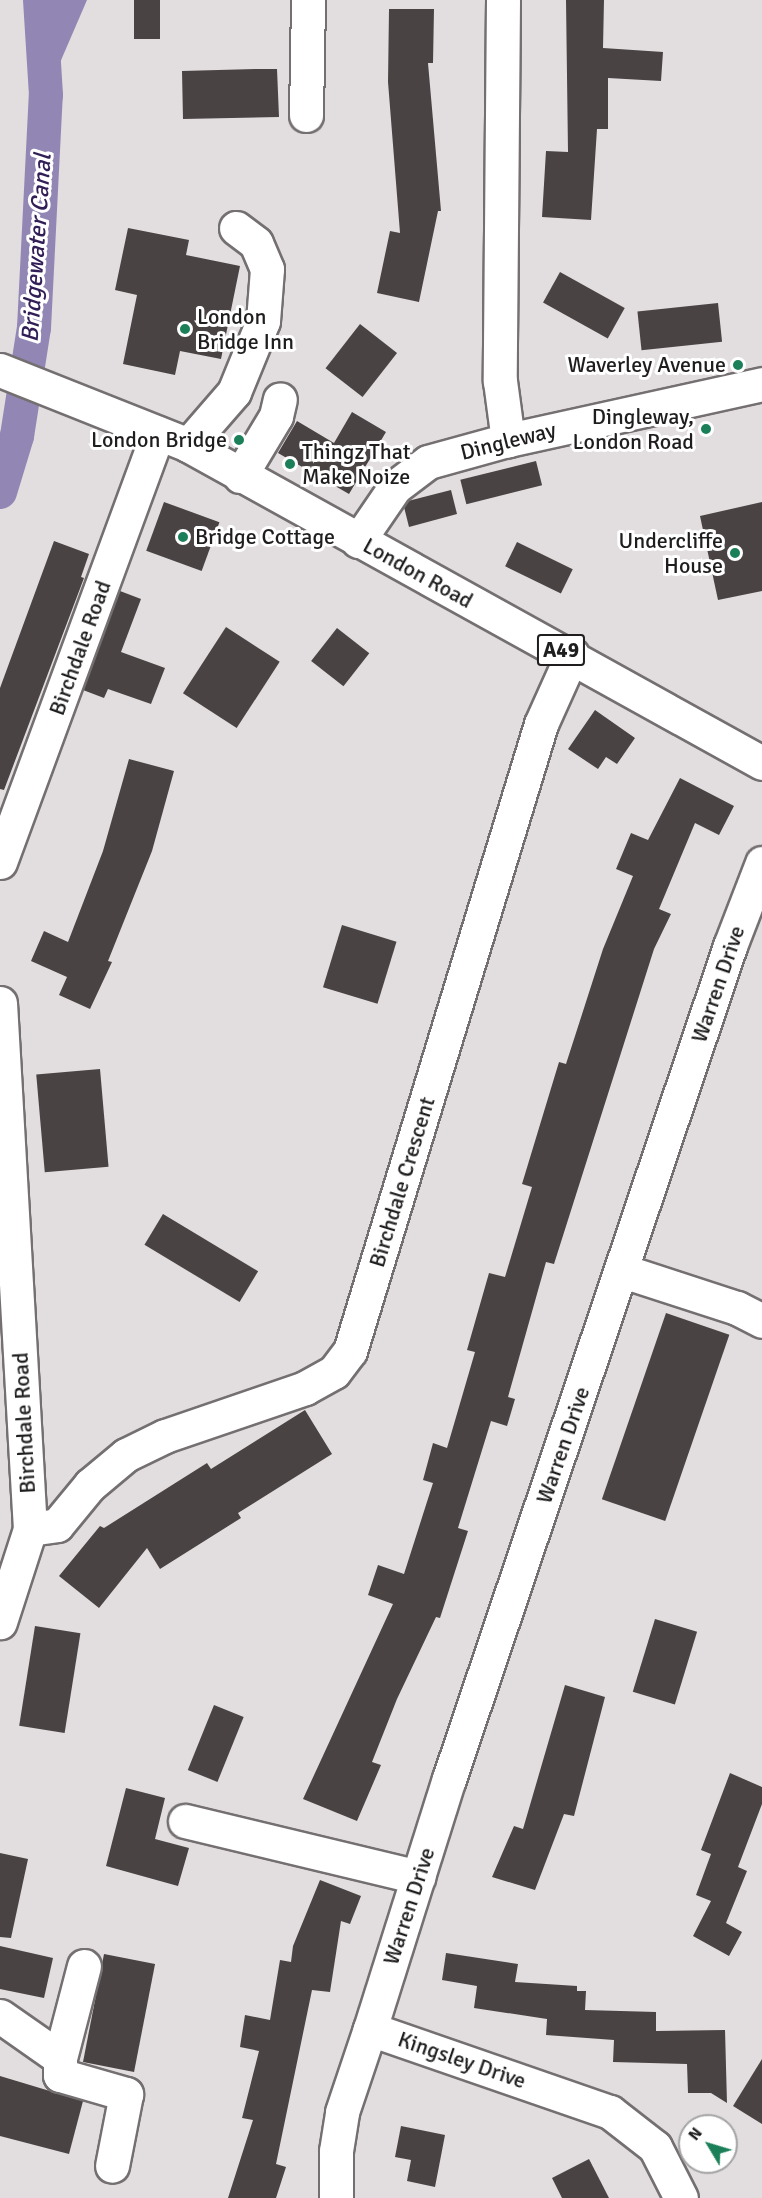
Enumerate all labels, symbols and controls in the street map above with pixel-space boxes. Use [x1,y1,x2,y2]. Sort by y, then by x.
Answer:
water label: Bridgewater Canal [16,153,58,343]
place label: London Bridge Inn [197,303,294,354]
marker: London Bridge Inn [178,322,192,336]
place label: Waverley Avenue [568,352,726,378]
marker: Waverley Avenue [731,358,745,372]
place label: Dingleway, London Road [573,403,694,454]
street label: Dingleway [457,416,559,466]
marker: Dingleway, London Road [699,422,713,436]
place label: London Bridge [91,427,227,453]
marker: London Bridge [232,433,246,447]
place label: Thingz That Make Noize [302,438,410,490]
marker: Thingz That Make Noize [283,457,297,471]
place label: Bridge Cottage [195,524,335,550]
place label: Undercliffe House [618,527,723,578]
marker: Bridge Cottage [176,530,190,544]
street label: London Road [359,532,477,614]
marker: Undercliffe House [728,546,742,560]
street label: Birchdale Road [43,577,117,719]
road number: A49 [536,632,586,668]
street label: Warren Drive [686,922,750,1046]
street label: Birchdale Crescent [364,1094,440,1270]
street label: Birchdale Road [7,1352,41,1494]
street label: Warren Drive [531,1383,595,1507]
street label: Warren Drive [378,1844,440,1968]
street label: Kingsley Drive [395,2026,529,2094]
north arrow [678,2114,738,2174]
text: N [684,2124,707,2145]

